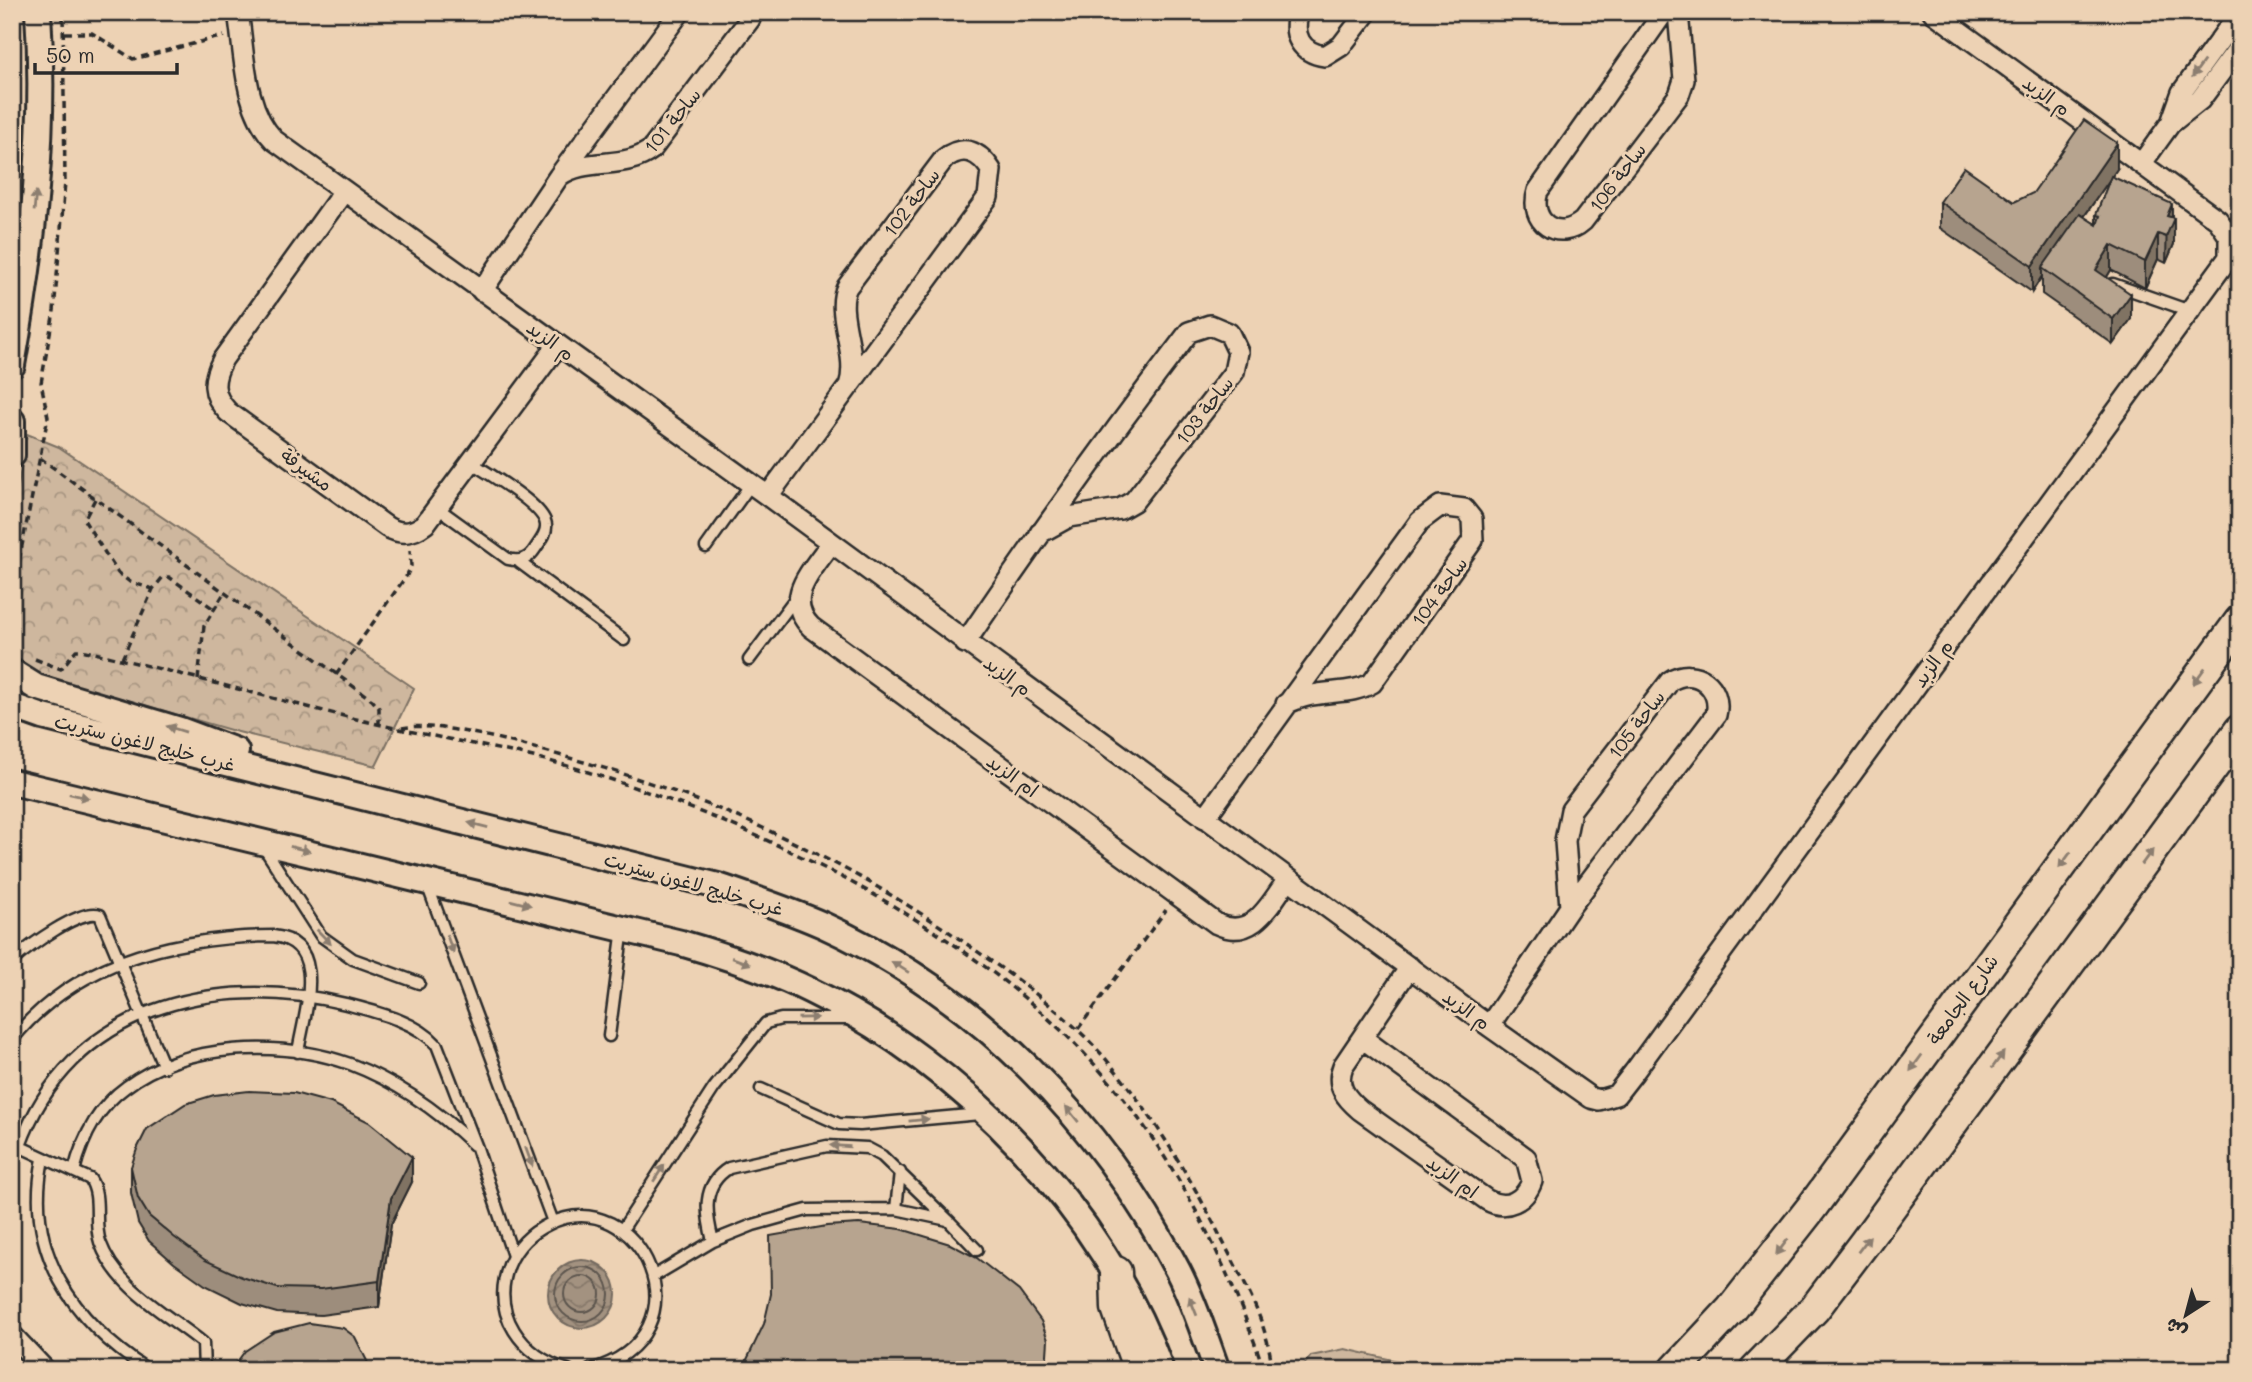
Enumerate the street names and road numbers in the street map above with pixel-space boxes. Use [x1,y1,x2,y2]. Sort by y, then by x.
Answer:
street label: م الزبد [2016,69,2076,123]
street label: ساحة 101 [638,82,706,158]
street label: ساحة 106 [1583,137,1651,217]
street label: ساحة 102 [877,163,945,241]
street label: م الزبد [520,314,580,368]
street label: ساحة 103 [1170,371,1238,449]
street label: مشيرفة [276,442,338,496]
street label: ساحة 104 [1405,551,1473,631]
street label: م الزبد [1906,634,1960,694]
street label: م الزبد [977,649,1037,703]
street label: ساحة 105 [1602,685,1670,763]
street label: غرب خليج لاغون ستريت [52,707,238,778]
street label: ام الزبد [980,748,1044,805]
street label: غرب خليج لاغون ستريت [601,845,787,922]
street label: شارع الجامعة [1921,949,2005,1050]
street label: م الزبد [1436,983,1496,1037]
street label: ام الزبد [1420,1149,1484,1206]

